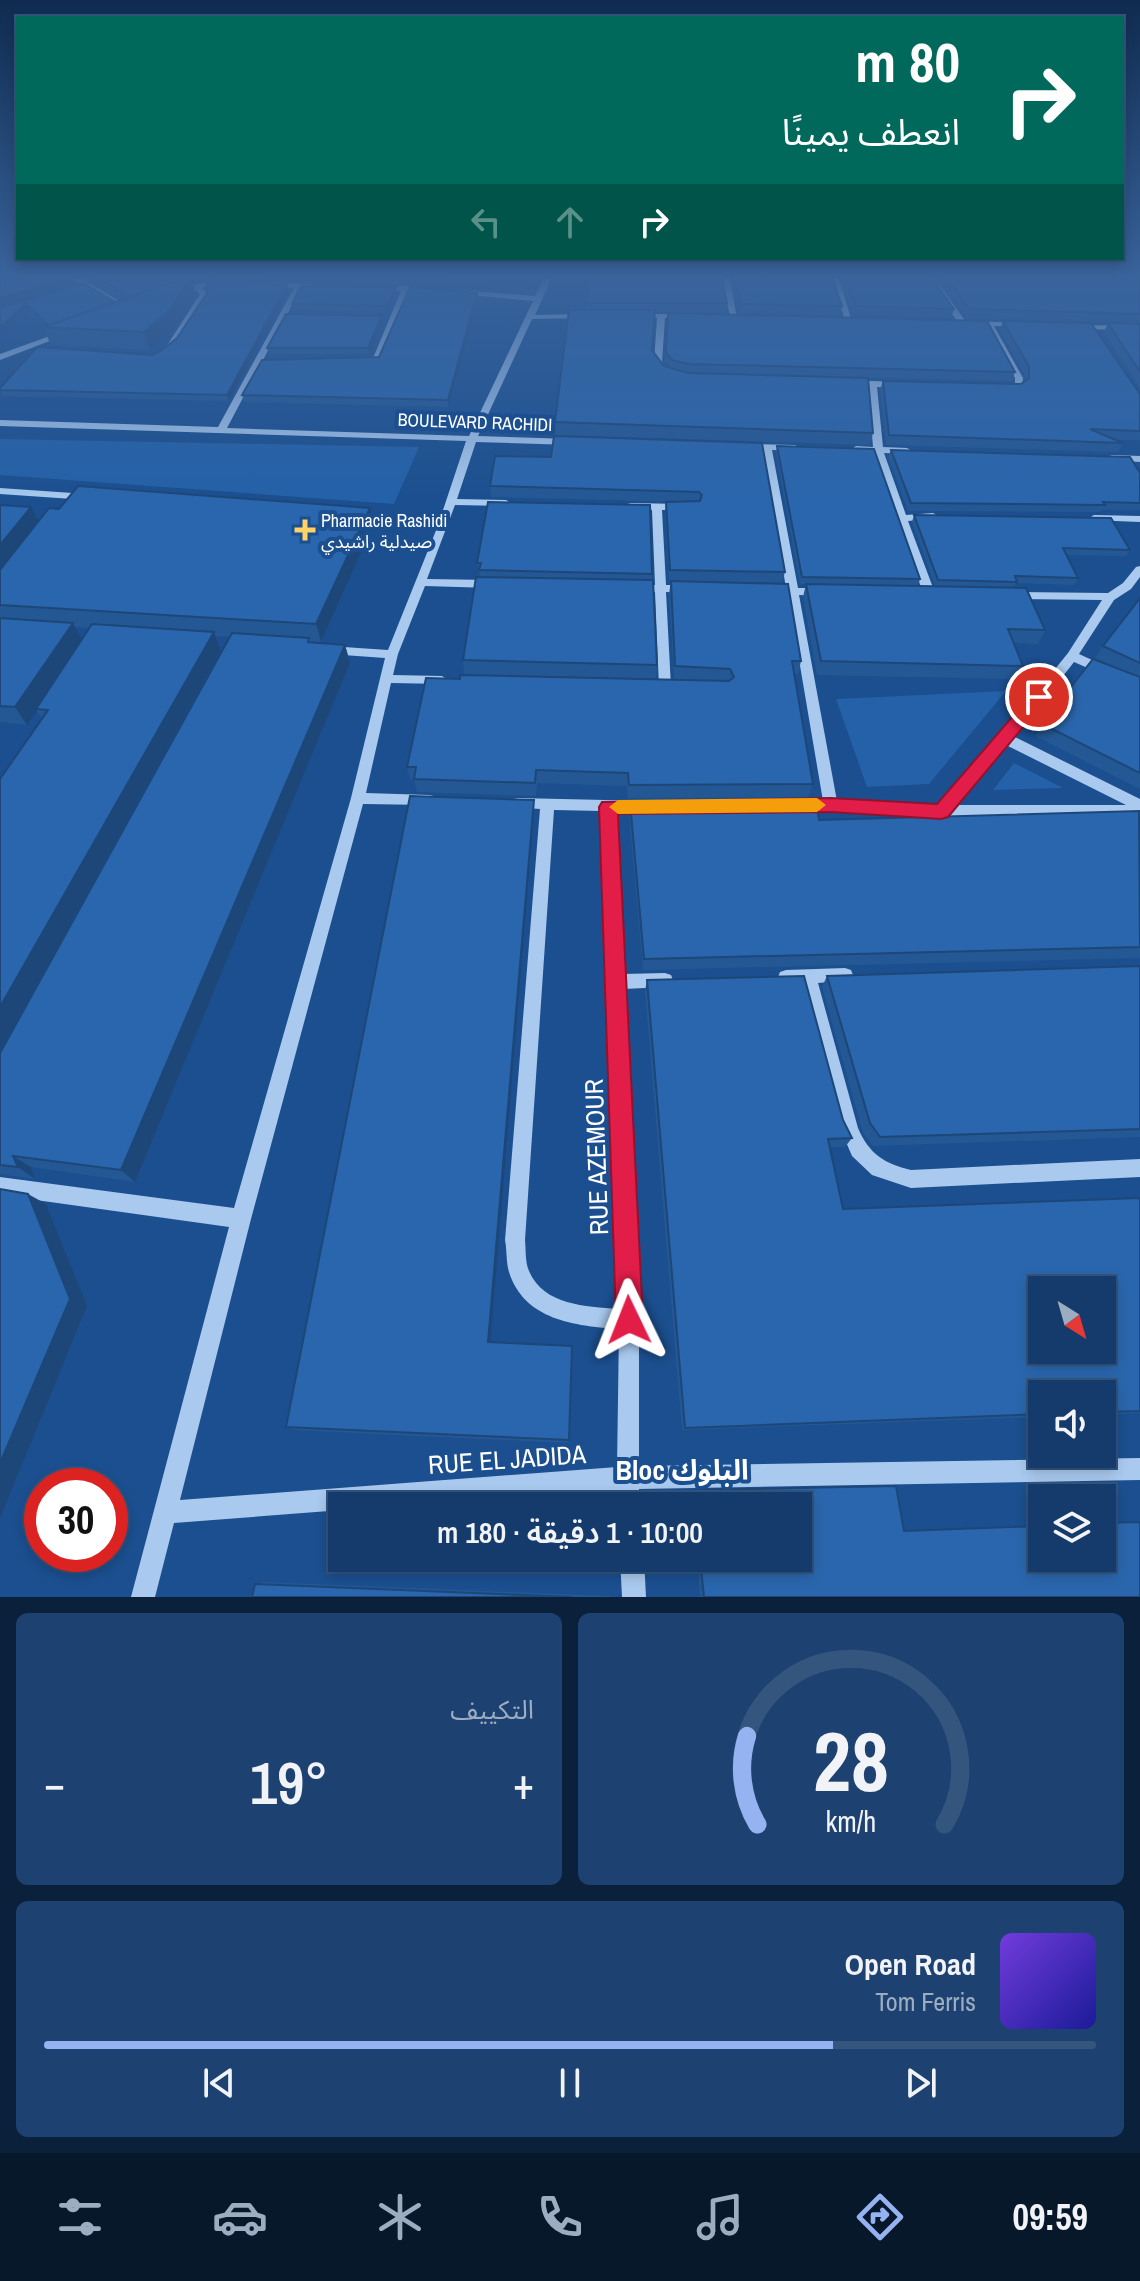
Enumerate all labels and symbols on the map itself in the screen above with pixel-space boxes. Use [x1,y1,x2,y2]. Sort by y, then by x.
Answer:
street label: BOULEVARD RACHIDI [397,407,553,437]
place label: Pharmacie Rashidi صيدلية راشيدي [321,508,447,555]
marker: Pharmacie Rashidi صيدلية راشيدي [296,521,314,539]
pin [1005,663,1073,731]
street label: RUE AZEMOUR [576,1078,616,1236]
north arrow [1028,1276,1116,1364]
position arrow [587,1278,671,1362]
street label: RUE EL JADIDA [427,1436,588,1482]
district label: Bloc البلوك [615,1451,749,1489]
speed limit sign: 30 [24,1468,128,1572]

